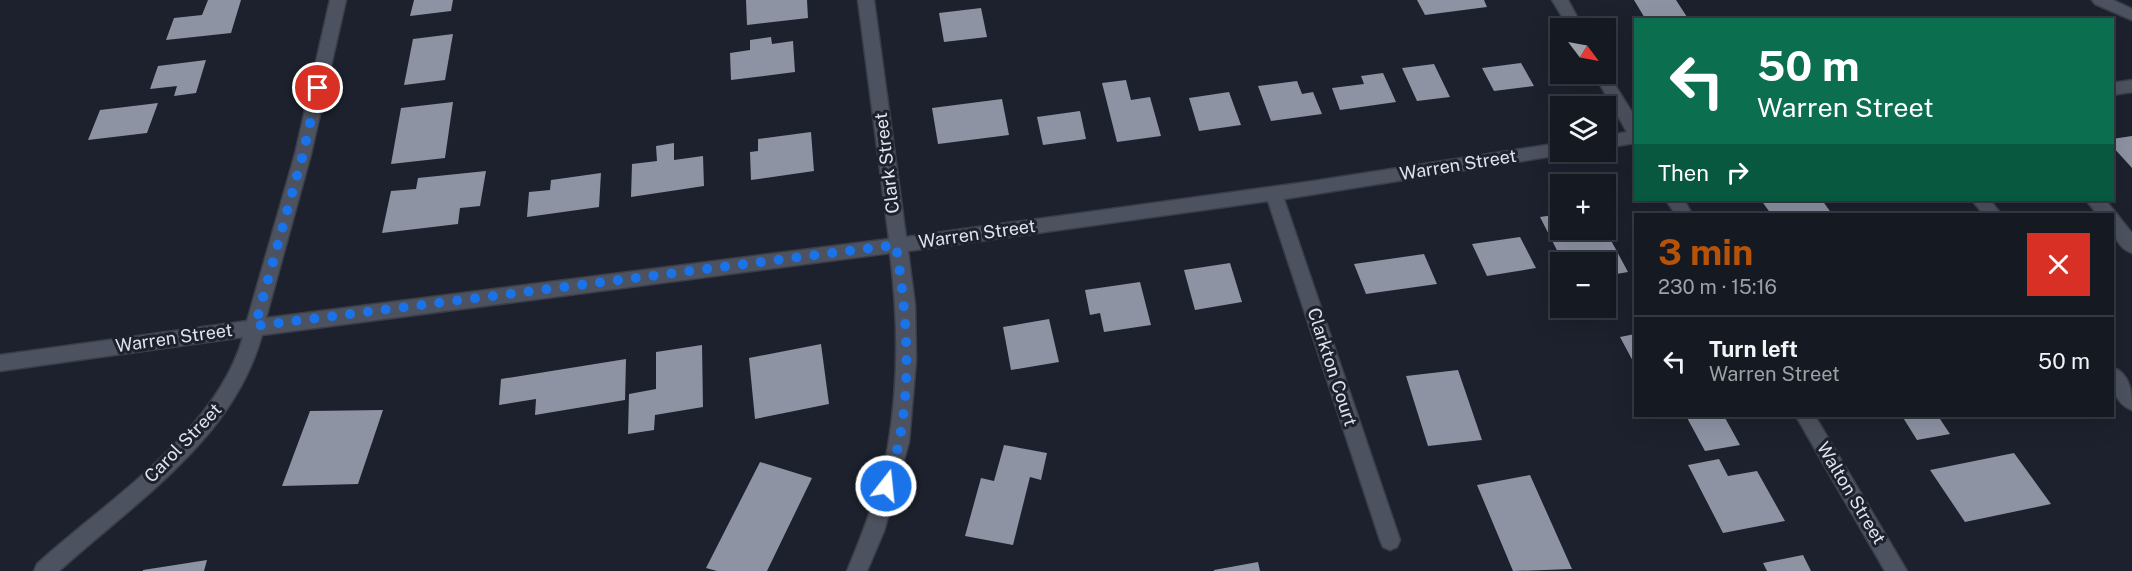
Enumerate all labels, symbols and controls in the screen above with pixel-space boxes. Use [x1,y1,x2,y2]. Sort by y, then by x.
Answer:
north arrow [1550,18,1616,84]
map controls [1550,18,1616,318]
text: 50 m [1757,41,1860,90]
icon: left [1658,42,1736,120]
pin [292,62,343,113]
icon: arrive [301,71,334,104]
text: Warren Street [1757,91,1934,123]
button: layers [1550,96,1616,162]
street label: Clark Street [870,111,903,215]
street label: Warren Street [1398,145,1518,184]
icon: right [1721,156,1754,189]
text: Then [1658,160,1709,186]
button: + [1550,174,1616,240]
street label: Warren Street [917,215,1037,252]
text: 3 min [1658,231,1753,273]
button: close [2027,233,2090,296]
button: − [1550,252,1616,318]
text: 230 m · 15:16 [1658,275,1777,299]
street label: Clarkton Court [1303,305,1361,429]
street label: Warren Street [114,319,234,356]
text: Turn left [1709,336,1798,362]
icon: left [1658,345,1691,378]
text: 50 m [2038,348,2090,374]
text: Warren Street [1709,362,1840,386]
street label: Carol Street [140,399,226,487]
street label: Walton Street [1813,438,1890,548]
position arrow [854,454,918,518]

